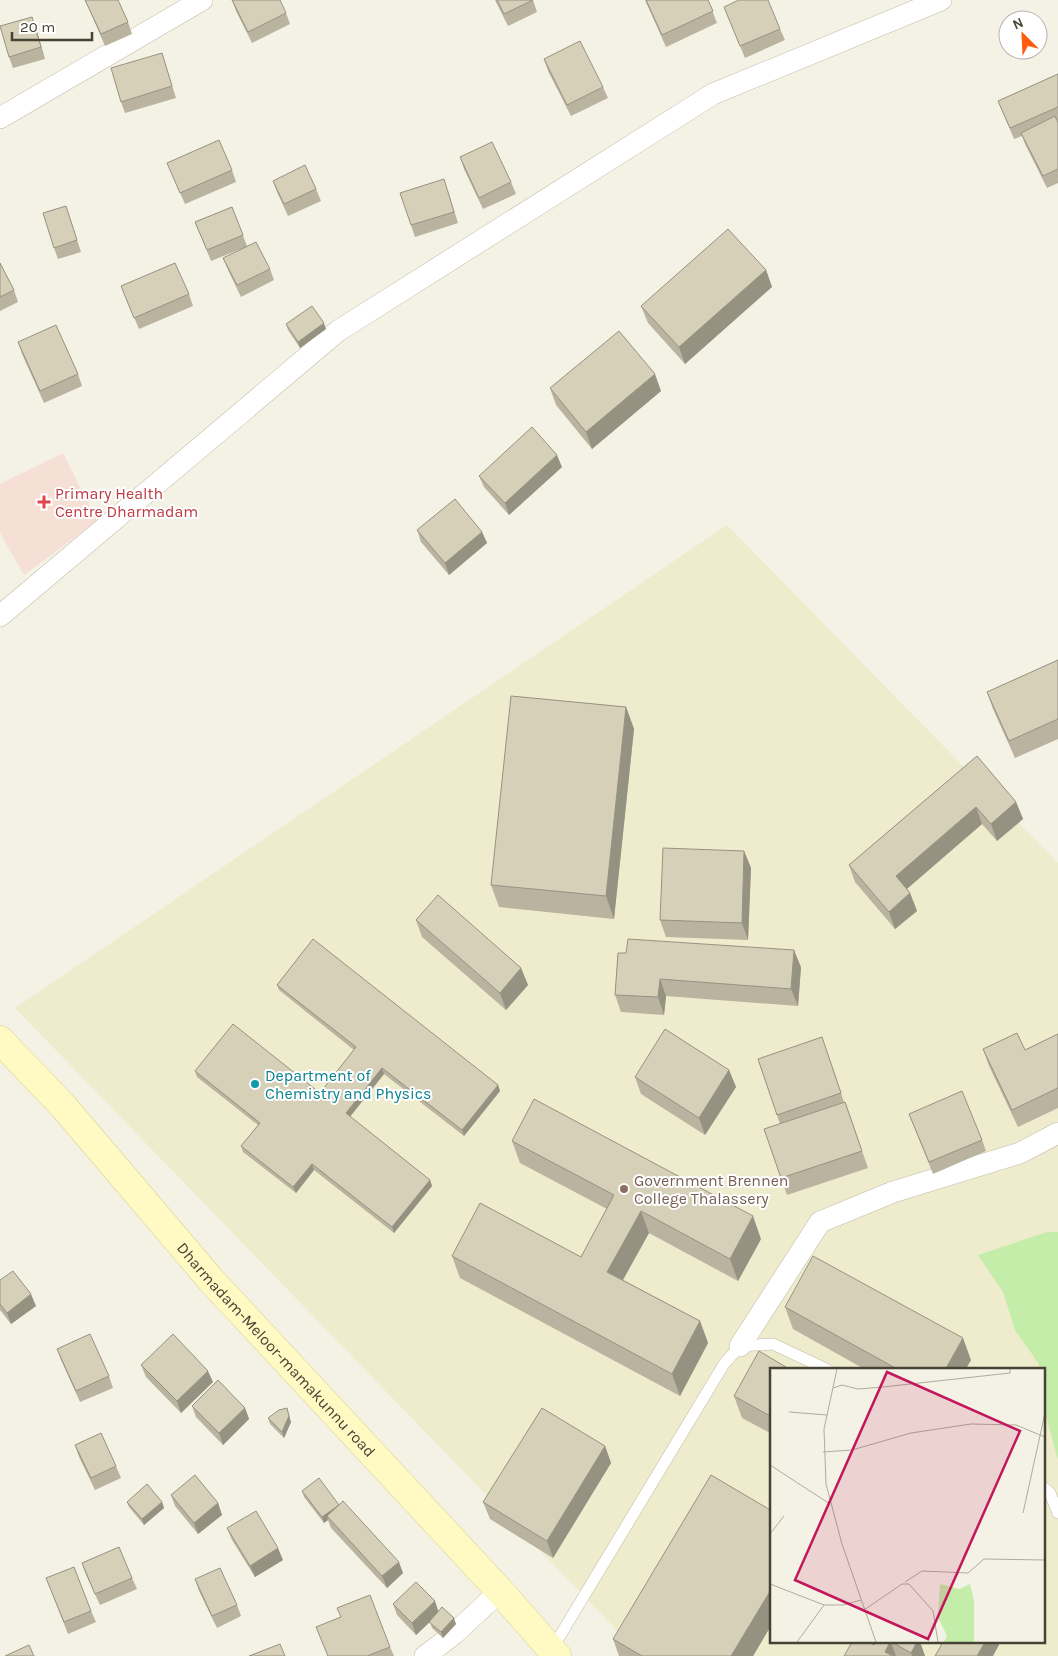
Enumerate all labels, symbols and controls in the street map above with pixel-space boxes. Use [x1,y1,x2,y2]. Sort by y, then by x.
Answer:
scale bar [12,10,92,42]
north arrow [998,10,1048,60]
text: N [1010,14,1026,33]
text: 20 m [20,18,55,36]
place label: Primary Health Centre Dharmadam [55,484,198,521]
marker: Primary Health Centre Dharmadam [37,495,51,509]
place label: Department of Chemistry and Physics [265,1066,431,1103]
marker: Department of Chemistry and Physics [249,1078,261,1090]
place label: Government Brennen College Thalassery [634,1171,789,1208]
marker: Government Brennen College Thalassery [618,1183,630,1195]
street label: Dharmadam-Meloor-mamakunnu road [173,1238,379,1461]
inset map [770,1368,1046,1644]

